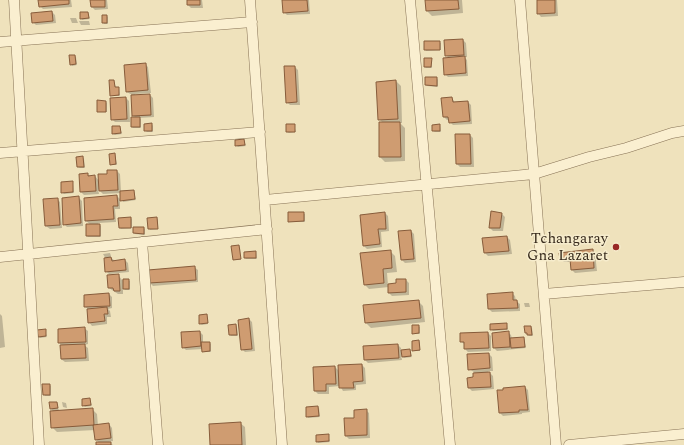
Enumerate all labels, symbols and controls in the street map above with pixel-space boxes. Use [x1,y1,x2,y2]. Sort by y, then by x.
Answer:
place label: Tchangaray Gna Lazaret [527,227,609,267]
marker: Tchangaray Gna Lazaret [611,242,621,252]

